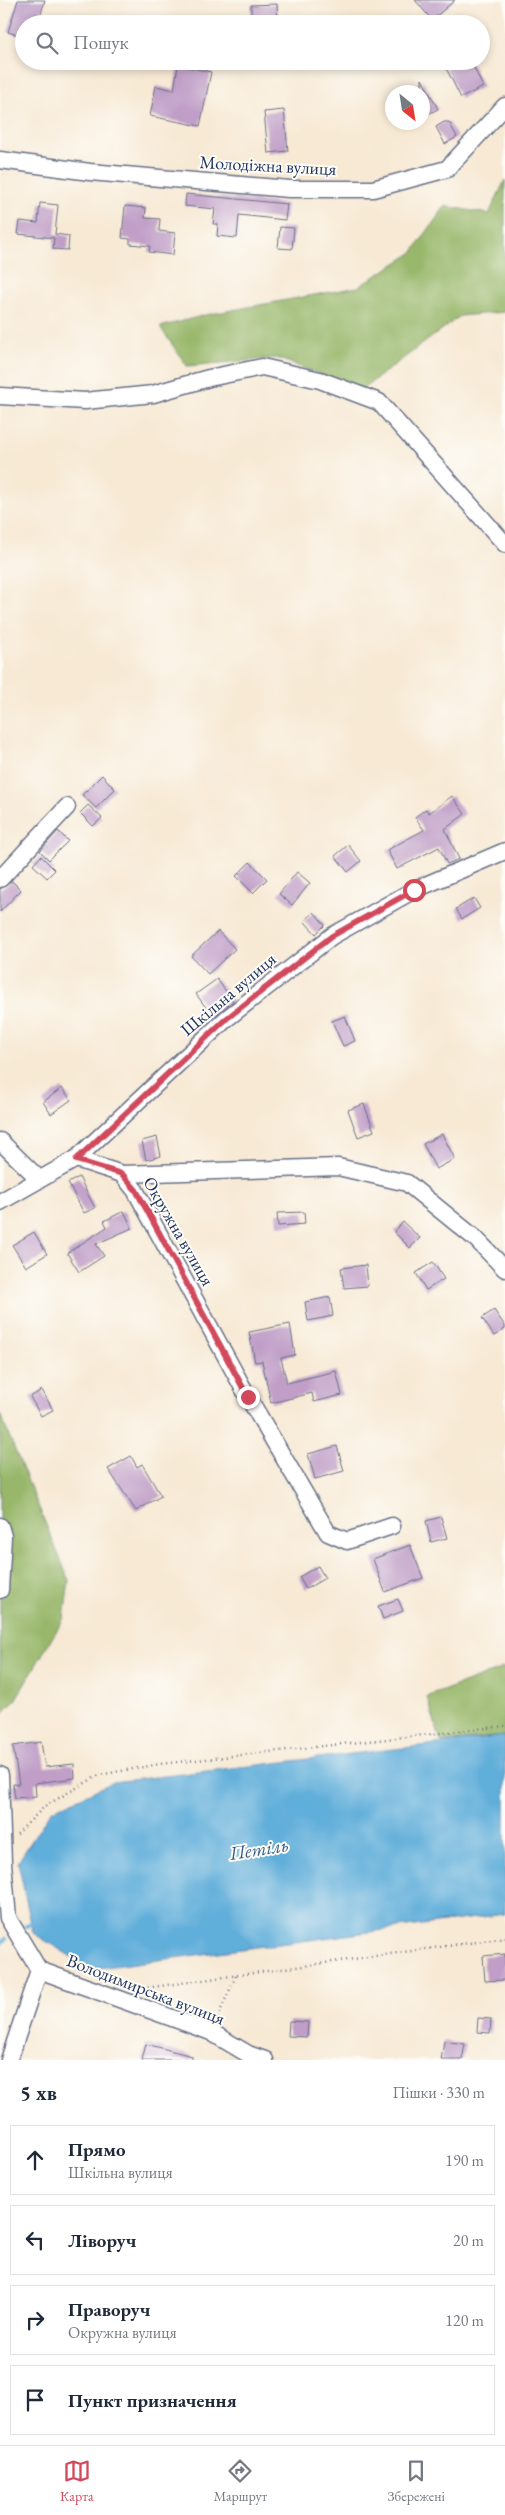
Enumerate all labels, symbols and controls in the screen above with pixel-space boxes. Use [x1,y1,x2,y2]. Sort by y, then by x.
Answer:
search box [15,15,490,70]
icon: search [33,29,61,57]
text: Пошук [73,30,129,55]
north arrow [385,85,430,130]
street label: Молодіжна вулиця [199,150,337,180]
route start [403,879,426,902]
street label: Шкільна вулиця [176,947,280,1041]
street label: Окружна вулиця [139,1172,219,1290]
route end [237,1386,260,1409]
water label: Петіль [227,1832,290,1866]
street label: Володимирська вулиця [64,1948,228,2030]
text: 5 хв [20,2079,57,2106]
text: Пішки · 330 m [392,2082,485,2103]
text: Прямо [68,2137,126,2162]
icon: ahead [21,2146,49,2174]
text: 190 m [445,2150,484,2171]
text: Шкільна вулиця [68,2162,173,2183]
icon: left [21,2226,49,2254]
text: Ліворуч [68,2228,136,2253]
text: 20 m [453,2230,484,2251]
text: Праворуч [68,2297,150,2322]
icon: right [21,2306,49,2334]
text: 120 m [445,2310,484,2331]
text: Окружна вулиця [68,2322,177,2343]
icon: arrive [21,2386,49,2414]
text: Пункт призначення [68,2388,237,2413]
tab: Карта [60,2457,94,2505]
tab: Маршрут [214,2457,267,2505]
tab: Збережені [387,2457,445,2505]

